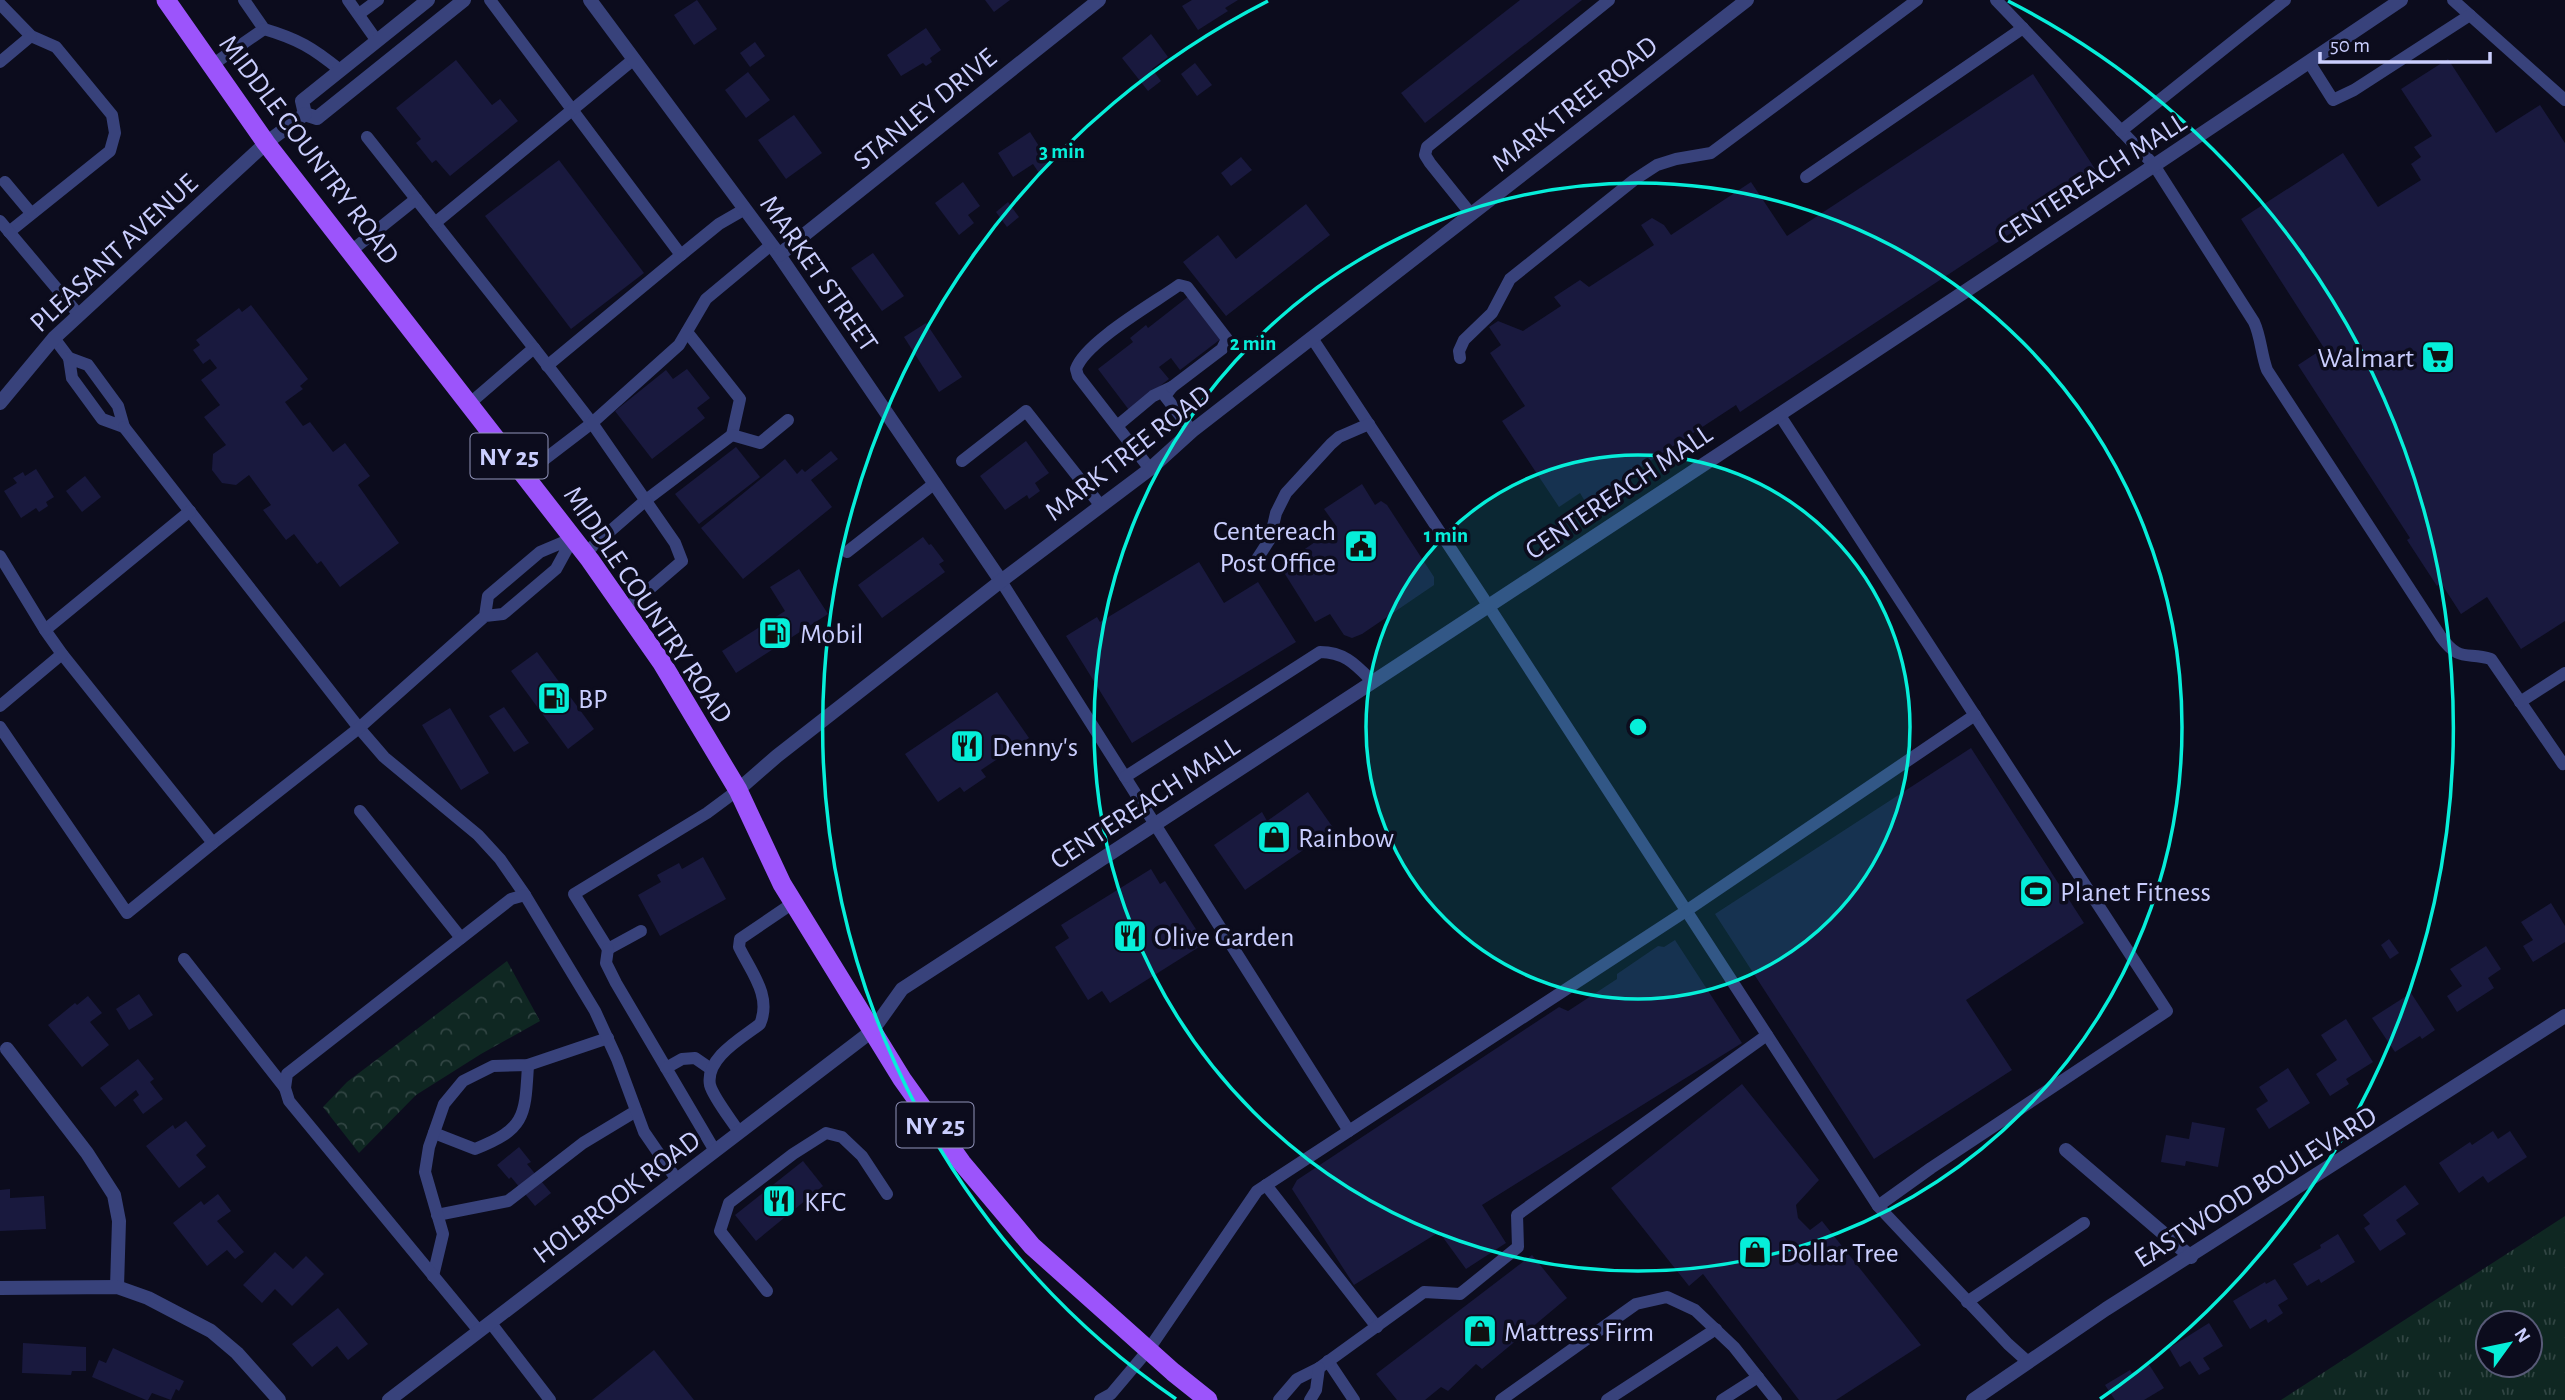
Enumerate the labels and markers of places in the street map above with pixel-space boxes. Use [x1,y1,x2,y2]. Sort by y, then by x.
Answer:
supermarket icon: Walmart [2419,338,2457,376]
place label: Walmart [2318,345,2414,373]
place label: Centereach Post Office [1213,518,1336,578]
public building icon: Centereach Post Office [1342,527,1380,565]
fuel station icon: Mobil [756,614,794,652]
place label: Mobil [800,621,863,649]
fuel station icon: BP [535,679,573,717]
place label: BP [578,686,608,714]
centre of rings [1626,715,1650,739]
restaurant icon: Denny's [948,727,986,765]
place label: Denny's [992,734,1078,762]
shop icon: Rainbow [1255,818,1293,856]
place label: Rainbow [1298,825,1394,853]
sports icon: Planet Fitness [2017,872,2055,910]
place label: Planet Fitness [2060,879,2211,907]
restaurant icon: Olive Garden [1111,917,1149,955]
place label: Olive Garden [1154,924,1294,952]
restaurant icon: KFC [760,1182,798,1220]
place label: KFC [804,1189,846,1217]
shop icon: Dollar Tree [1736,1233,1774,1271]
place label: Dollar Tree [1780,1240,1899,1268]
shop icon: Mattress Firm [1461,1312,1499,1350]
place label: Mattress Firm [1504,1319,1654,1347]

